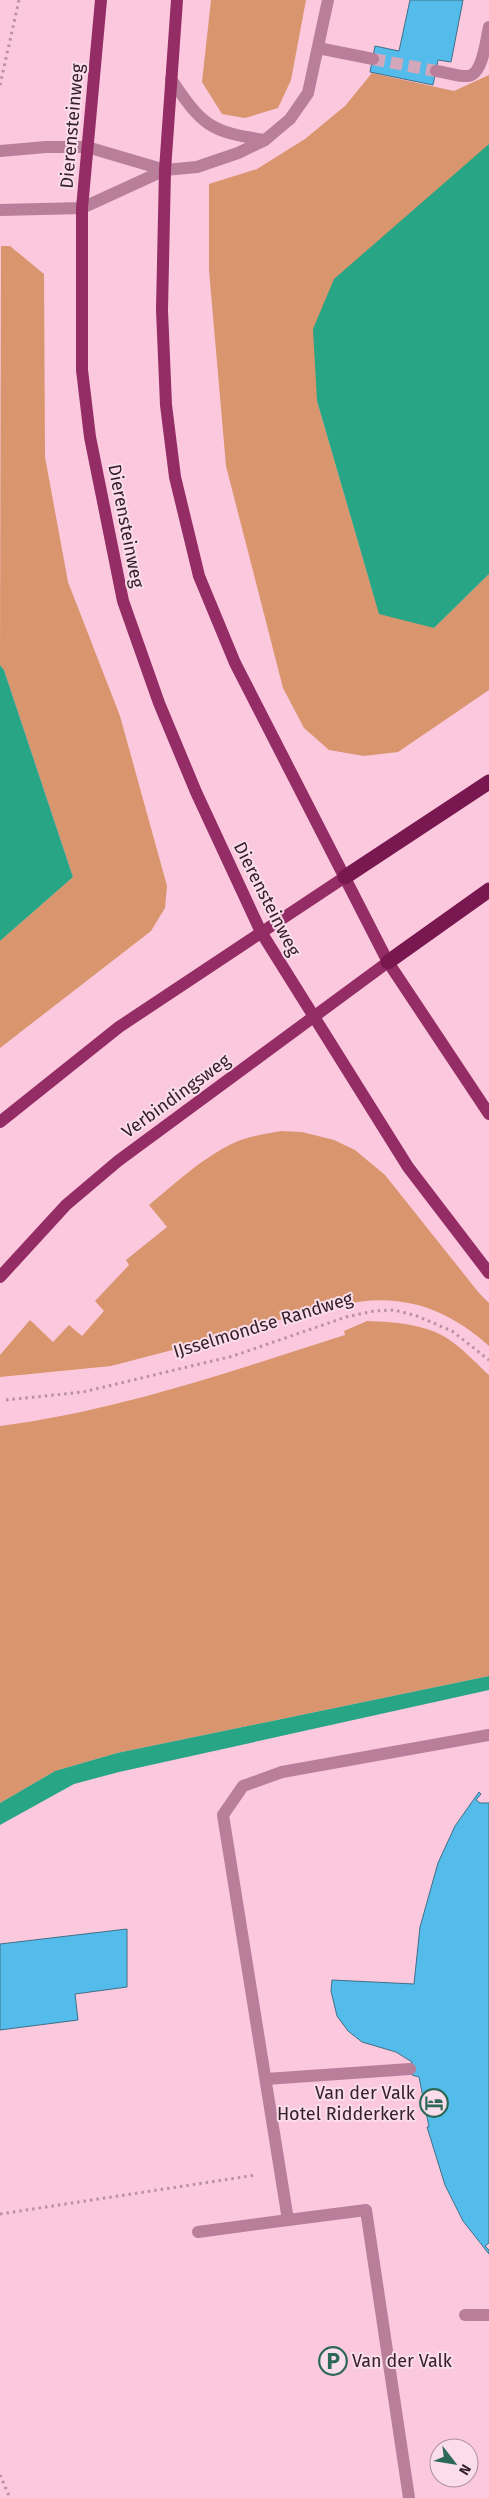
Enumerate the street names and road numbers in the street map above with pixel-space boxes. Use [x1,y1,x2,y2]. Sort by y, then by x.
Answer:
street label: Dierensteinweg [56,62,88,189]
street label: Dierensteinweg [103,462,149,590]
street label: Dierensteinweg [229,838,306,960]
street label: Verbindingsweg [118,1049,235,1143]
street label: IJsselmondse Randweg [171,1287,356,1363]

